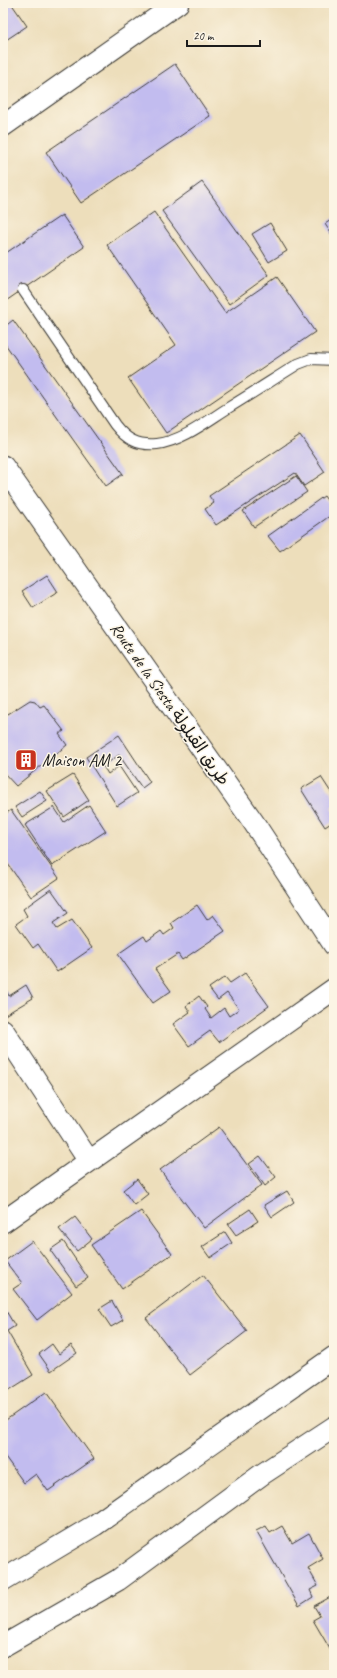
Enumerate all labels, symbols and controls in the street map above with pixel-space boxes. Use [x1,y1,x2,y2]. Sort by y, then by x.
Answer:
scale bar [187,22,260,48]
text: 20 m [193,28,215,44]
street label: Route de la Siesta طريق القيلولة [105,619,234,790]
building icon: Maison AM 2 [13,747,39,773]
place label: Maison AM 2 [42,750,122,771]

